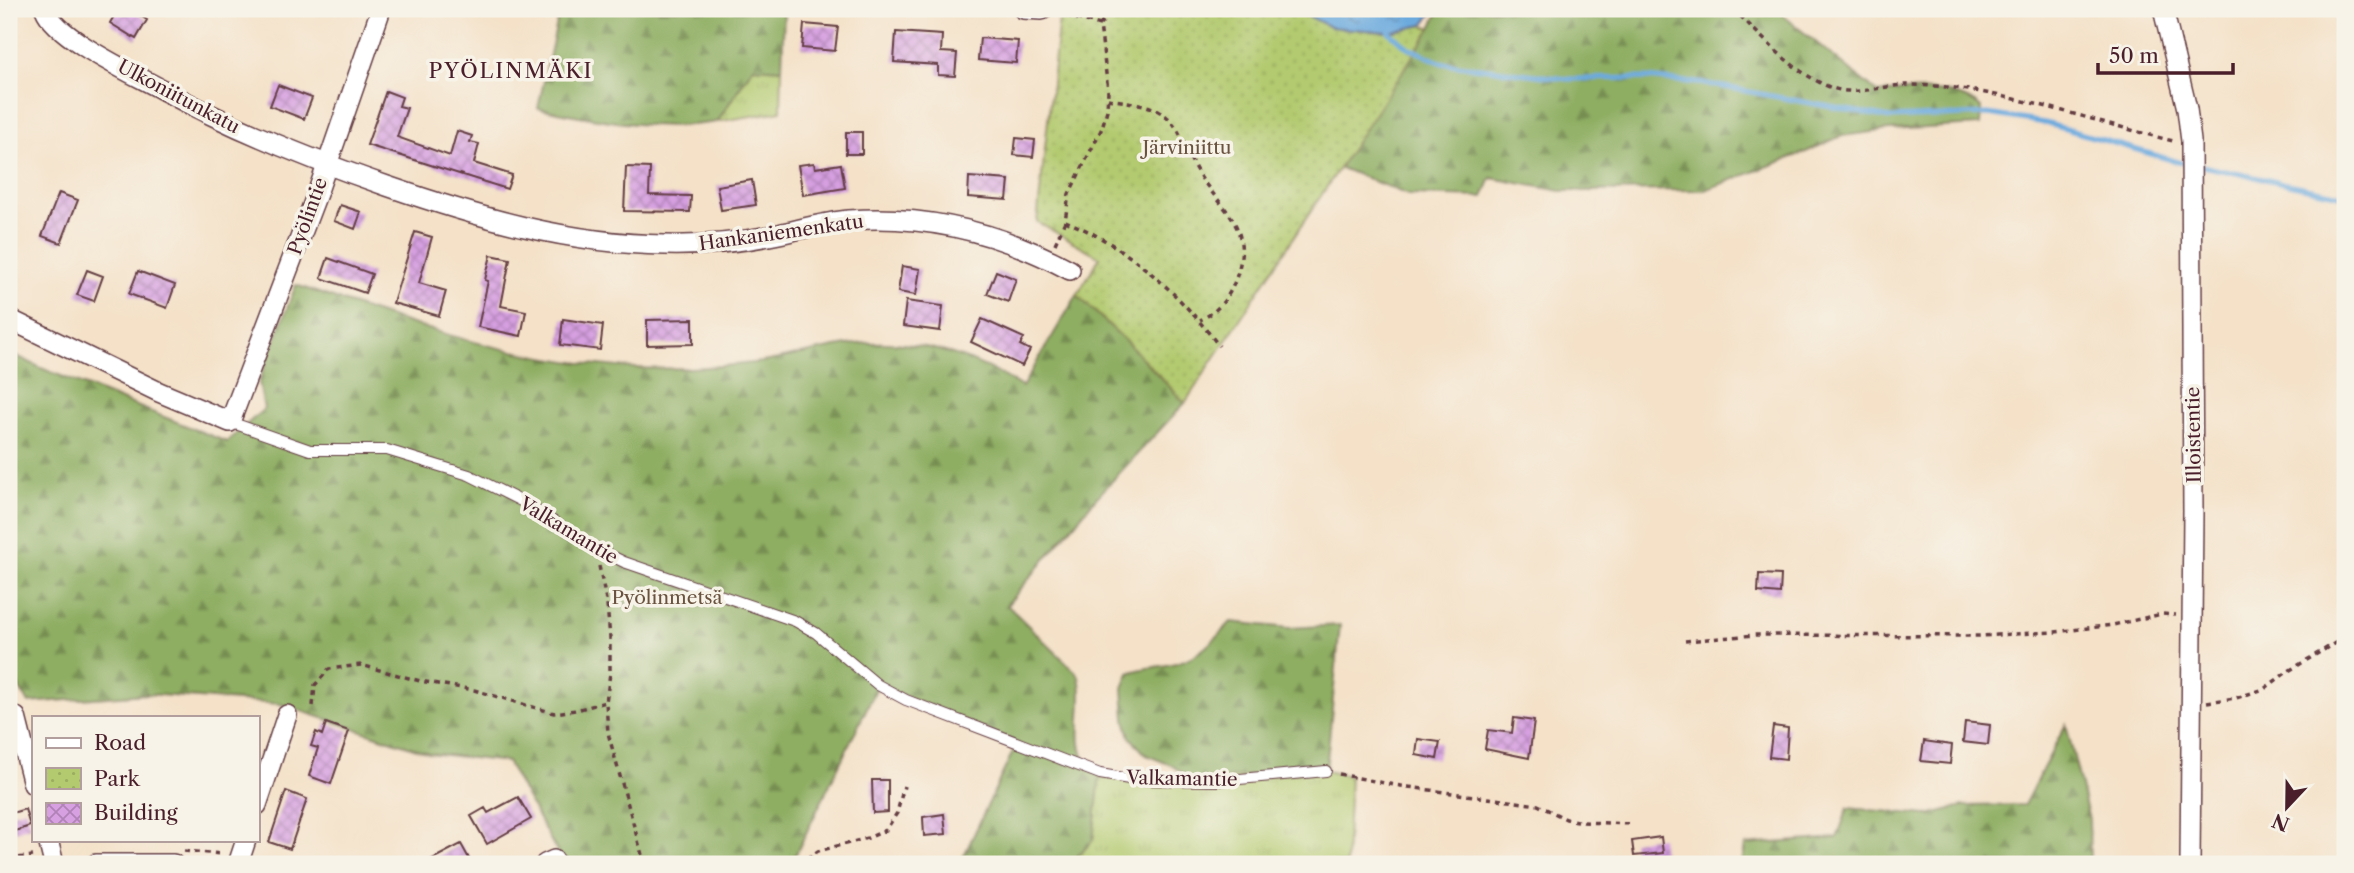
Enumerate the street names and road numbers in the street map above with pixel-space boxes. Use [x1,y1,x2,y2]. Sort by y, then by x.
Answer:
street label: Ulkoniitunkatu [114,55,244,138]
street label: Pyölintie [283,174,332,258]
street label: Hankaniemenkatu [697,209,865,255]
street label: Illoistentie [2181,387,2206,483]
street label: Valkamantie [514,491,622,569]
street label: Valkamantie [1125,766,1238,791]

